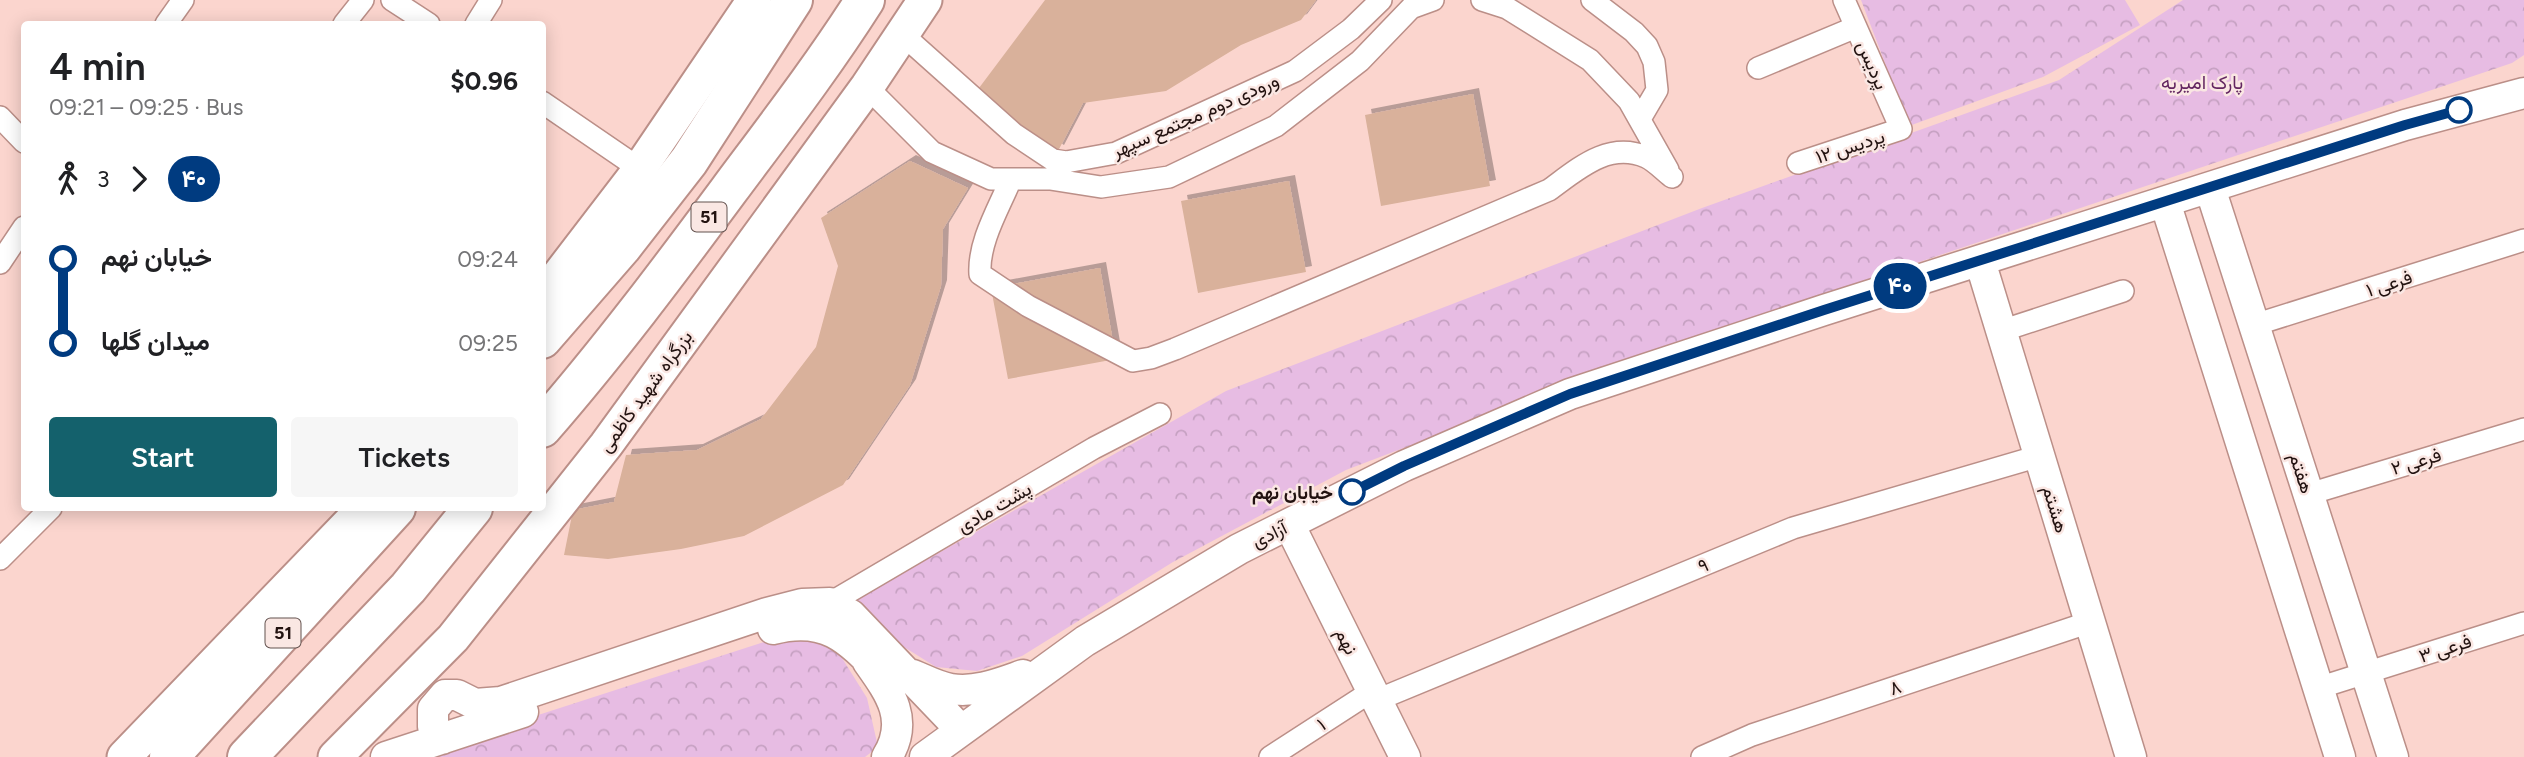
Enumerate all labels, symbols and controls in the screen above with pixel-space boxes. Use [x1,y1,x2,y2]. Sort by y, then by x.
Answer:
street label: پردیس [1850,37,1893,94]
text: 4 min [49,44,146,90]
text: $0.96 [450,65,518,97]
street label: ورودی دوم مجتمع سپهر [1107,68,1283,165]
park label: پارک امیریه [2161,71,2243,96]
text: 09:21 – 09:25 · Bus [49,93,243,121]
unlabelled marker [2446,97,2472,123]
street label: پردیس ۱۲ [1813,125,1888,170]
icon: walk [49,160,87,198]
icon: forward [120,160,158,198]
text: ۴۰ [182,164,206,193]
text: 3 [97,165,110,193]
road number: 51 [692,202,726,232]
text: خیابان نهم [101,241,212,273]
text: 09:24 [457,245,518,273]
line badge: ۴۰ [1868,263,1932,309]
street label: فرعی ۱ [2363,265,2415,302]
text: ۴۰ [1888,271,1912,300]
text: میدان گلها [101,325,210,357]
street label: بزرگراه شهید کاظمی [593,326,697,457]
text: 09:25 [458,329,518,357]
button: Start [49,417,277,497]
button: Tickets [291,417,518,497]
street label: فرعی ۲ [2388,443,2444,480]
street label: هفتم [2283,450,2319,497]
street label: پشت مادی [953,477,1036,540]
marker: خیابان نهم [1339,479,1365,505]
place label: خیابان نهم [1252,481,1333,505]
street label: هشتم [2037,483,2074,536]
street label: آزادی [1248,515,1292,553]
street label: ۹ [1694,553,1712,578]
road number: 51 [266,618,300,648]
street label: نهم [1329,624,1363,659]
street label: فرعی ۳ [2416,629,2474,668]
street label: ۸ [1886,675,1904,700]
street label: ۱ [1313,713,1330,736]

